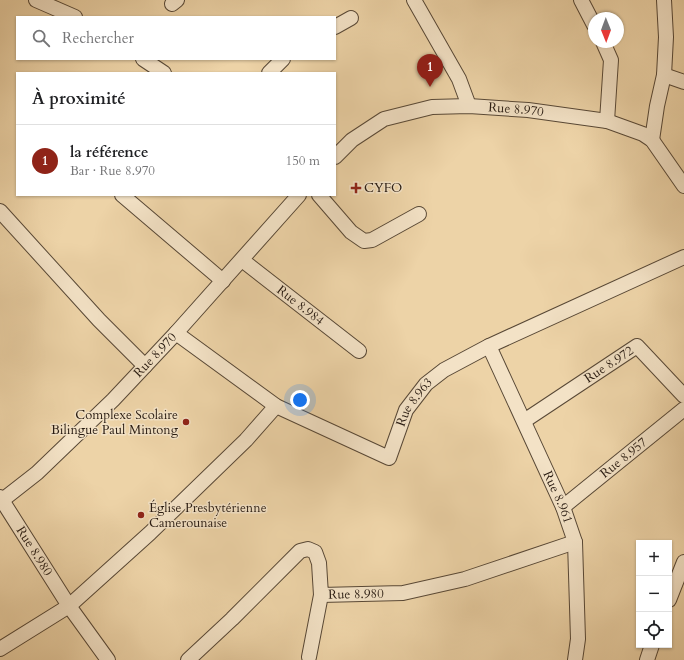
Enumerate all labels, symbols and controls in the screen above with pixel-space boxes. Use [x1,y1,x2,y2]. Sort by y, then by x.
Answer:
north arrow [588,12,624,48]
search box [16,16,336,60]
icon: search [30,27,52,49]
text: Rechercher [62,28,134,48]
pin: 1 [417,54,443,87]
text: À proximité [32,87,126,110]
street label: Rue 8.970 [488,98,545,121]
text: la référence [70,142,148,162]
text: 1 [42,152,48,170]
text: 150 m [286,152,320,170]
text: Bar · Rue 8.970 [70,162,155,180]
place label: CYFO [364,179,402,197]
marker: CYFO [351,183,361,193]
street label: Rue 8.984 [273,281,328,330]
street label: Rue 8.970 [130,328,181,382]
street label: Rue 8.972 [581,342,637,387]
street label: Rue 8.963 [392,373,436,429]
your location [290,390,310,410]
place label: Complexe Scolaire Bilingue Paul Mintong [51,406,179,439]
marker: Complexe Scolaire Bilingue Paul Mintong [181,417,191,427]
street label: Rue 8.957 [596,433,651,482]
street label: Rue 8.961 [539,468,577,526]
place label: Église Presbytérienne Camerounaise [149,499,267,532]
marker: Église Presbytérienne Camerounaise [136,510,146,520]
street label: Rue 8.980 [12,523,57,580]
map controls [636,540,672,648]
button: + [636,540,672,576]
button: − [636,576,672,612]
street label: Rue 8.980 [328,584,384,604]
button: locate [636,612,672,648]

